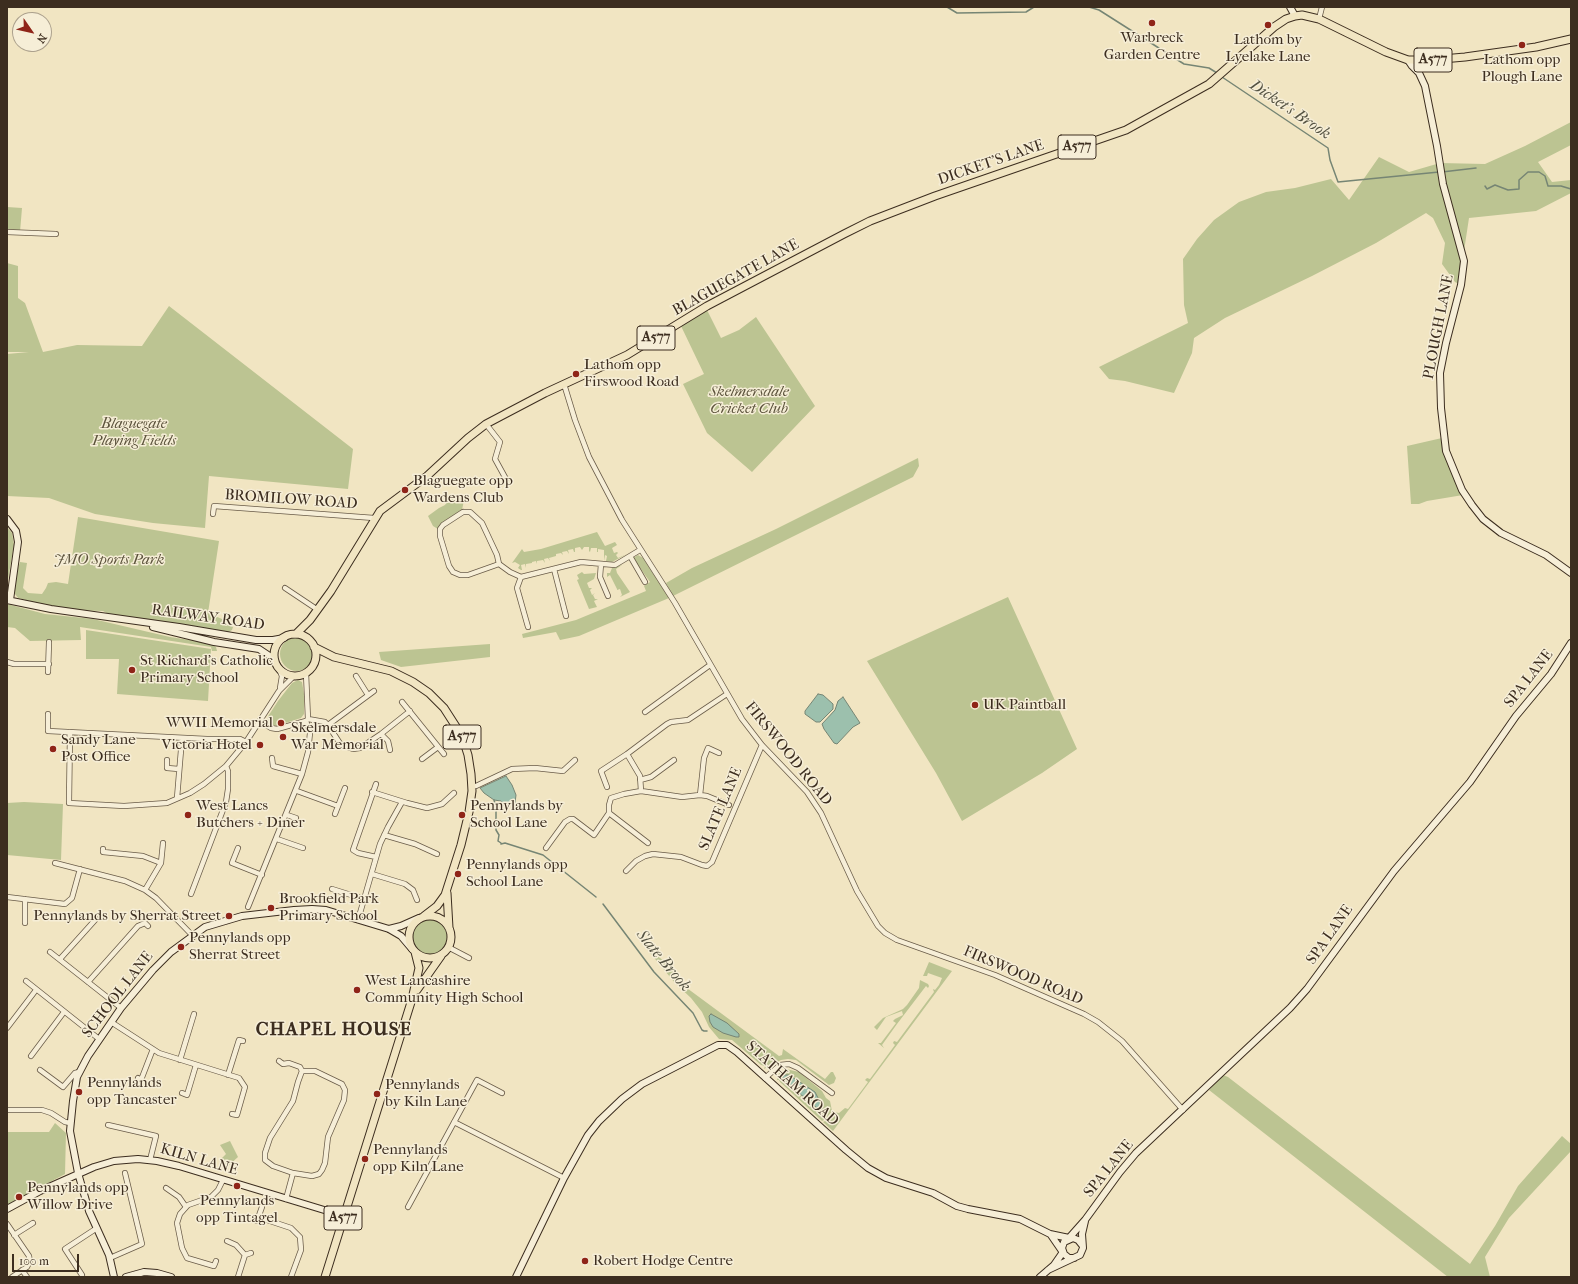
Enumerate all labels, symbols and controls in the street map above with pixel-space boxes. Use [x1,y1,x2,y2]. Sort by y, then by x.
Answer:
north arrow [12,12,52,52]
marker: Warbreck Garden Centre [1147,18,1157,28]
marker: Lathom by Lyelake Lane [1263,20,1273,30]
place label: Warbreck Garden Centre [1104,29,1200,64]
text: N [34,31,49,46]
place label: Lathom by Lyelake Lane [1225,31,1311,66]
marker: Lathom opp Plough Lane [1517,40,1527,50]
road number: A577 [1414,48,1452,72]
place label: Lathom opp Plough Lane [1482,51,1562,86]
water label: Dicket's Brook [1246,76,1334,144]
road number: A577 [1058,135,1096,159]
street label: DICKET'S LANE [936,136,1046,190]
street label: BLAGUEGATE LANE [670,236,802,320]
street label: PLOUGH LANE [1420,273,1458,381]
road number: A577 [637,326,675,350]
place label: Lathom opp Firswood Road [584,356,679,391]
marker: Lathom opp Firswood Road [571,369,581,379]
park label: Skelmersdale Cricket Club [709,383,789,418]
park label: Blaguegate Playing Fields [92,415,176,450]
place label: Blaguegate opp Wardens Club [413,472,513,507]
marker: Blaguegate opp Wardens Club [400,485,410,495]
street label: BROMILOW ROAD [224,486,358,514]
park label: JMO Sports Park [54,551,164,569]
street label: RAILWAY ROAD [150,601,266,635]
street label: SPA LANE [1501,646,1557,712]
place label: St Richard's Catholic Primary School [140,652,273,687]
marker: St Richard's Catholic Primary School [127,665,137,675]
place label: UK Paintball [983,696,1066,714]
street label: FIRSWOOD ROAD [741,698,835,810]
marker: UK Paintball [970,700,980,710]
place label: WWII Memorial [166,714,273,732]
marker: WWII Memorial [276,718,286,728]
place label: Skelmersdale War Memorial [291,719,384,754]
road number: A577 [443,725,481,749]
place label: Sandy Lane Post Office [61,731,136,766]
marker: Skelmersdale War Memorial [278,732,288,742]
place label: Victoria Hotel [161,736,252,754]
marker: Victoria Hotel [255,740,265,750]
marker: Sandy Lane Post Office [48,744,58,754]
street label: SLATE LANE [695,765,747,853]
place label: West Lancs Butchers + Diner [196,797,305,832]
place label: Pennylands by School Lane [470,797,563,832]
marker: West Lancs Butchers + Diner [183,810,193,820]
marker: Pennylands by School Lane [457,810,467,820]
place label: Pennylands opp School Lane [466,856,568,891]
marker: Pennylands opp School Lane [453,869,463,879]
place label: Brookfield Park Primary School [279,890,379,925]
street label: SPA LANE [1303,902,1357,968]
marker: Brookfield Park Primary School [266,903,276,913]
place label: Pennylands by Sherrat Street [33,907,221,925]
marker: Pennylands by Sherrat Street [224,911,234,921]
water label: Slate Brook [632,926,694,996]
place label: Pennylands opp Sherrat Street [189,929,291,964]
marker: Pennylands opp Sherrat Street [176,942,186,952]
street label: FIRSWOOD ROAD [960,943,1086,1009]
street label: SCHOOL LANE [79,948,157,1042]
place label: West Lancashire Community High School [365,972,523,1007]
marker: West Lancashire Community High School [352,985,362,995]
district label: CHAPEL HOUSE [256,1019,412,1041]
street label: STATHAM ROAD [742,1038,842,1130]
place label: Pennylands opp Tancaster [87,1074,177,1109]
place label: Pennylands by Kiln Lane [385,1076,467,1111]
marker: Pennylands opp Tancaster [74,1087,84,1097]
marker: Pennylands by Kiln Lane [372,1089,382,1099]
street label: SPA LANE [1080,1137,1138,1201]
street label: KILN LANE [158,1140,240,1180]
place label: Pennylands opp Kiln Lane [373,1141,464,1176]
marker: Pennylands opp Kiln Lane [360,1154,370,1164]
place label: Pennylands opp Willow Drive [27,1179,129,1214]
marker: Pennylands opp Tintagel [232,1181,242,1191]
marker: Pennylands opp Willow Drive [14,1192,24,1202]
place label: Pennylands opp Tintagel [196,1192,278,1227]
road number: A577 [324,1206,362,1230]
scale bar [14,1246,81,1272]
place label: Robert Hodge Centre [593,1252,733,1270]
text: 100 m [19,1254,49,1268]
marker: Robert Hodge Centre [580,1256,590,1266]

